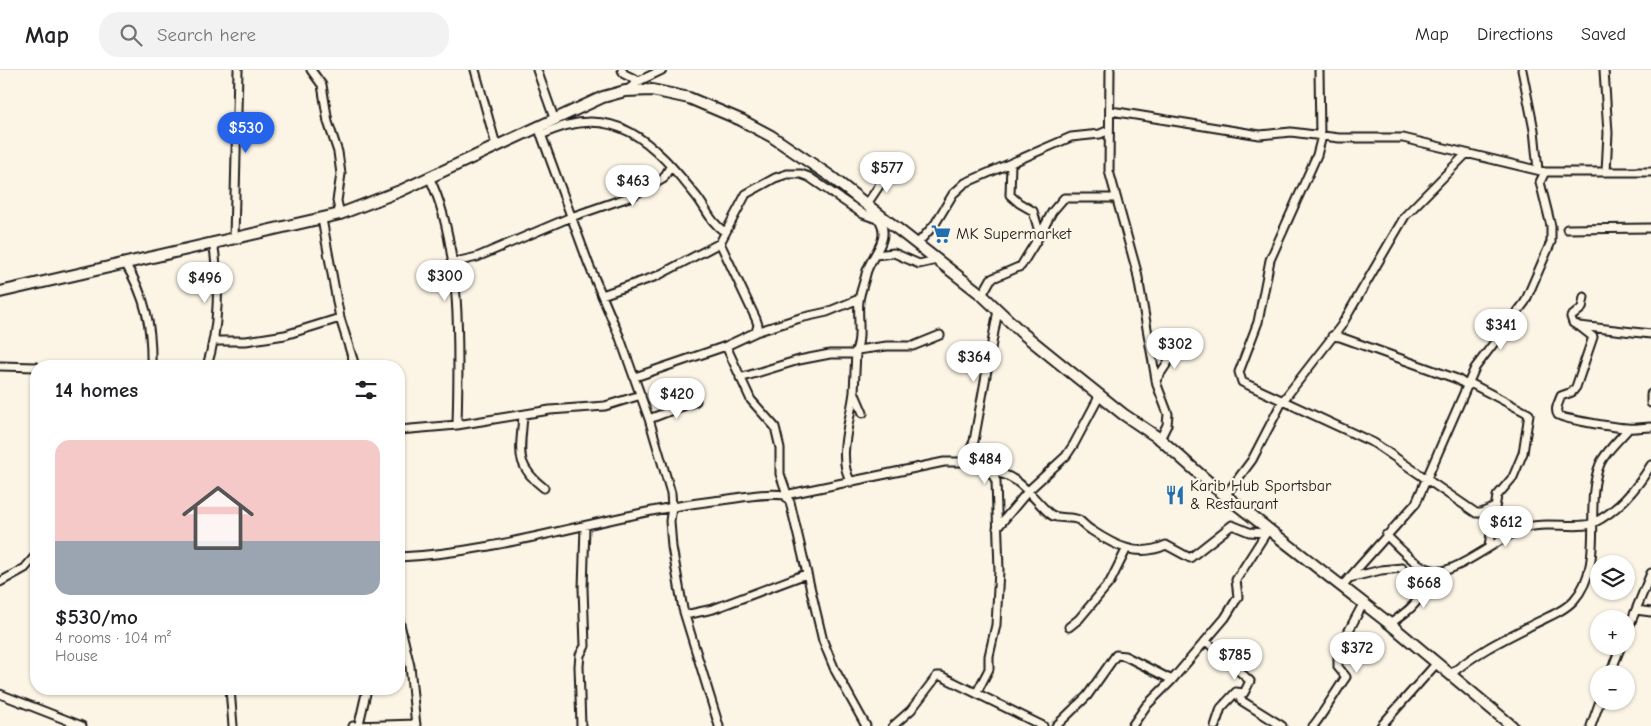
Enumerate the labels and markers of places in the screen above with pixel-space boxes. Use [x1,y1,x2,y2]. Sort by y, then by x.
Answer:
pin: $530 [216,112,276,154]
pin: $577 [857,152,917,194]
pin: $463 [603,164,663,207]
supermarket icon: MK Supermarket [930,223,952,245]
place label: MK Supermarket [956,225,1072,243]
pin: $300 [415,260,475,302]
pin: $496 [175,262,235,304]
pin: $341 [1471,308,1531,351]
pin: $302 [1145,328,1205,370]
pin: $364 [944,340,1004,383]
pin: $420 [647,378,707,420]
pin: $484 [955,442,1015,485]
place label: Karib Hub Sportsbar & Restaurant [1190,477,1332,513]
restaurant icon: Karib Hub Sportsbar & Restaurant [1164,484,1186,506]
pin: $612 [1476,506,1536,548]
pin: $668 [1394,566,1454,609]
pin: $372 [1327,632,1387,674]
pin: $785 [1205,638,1265,681]

